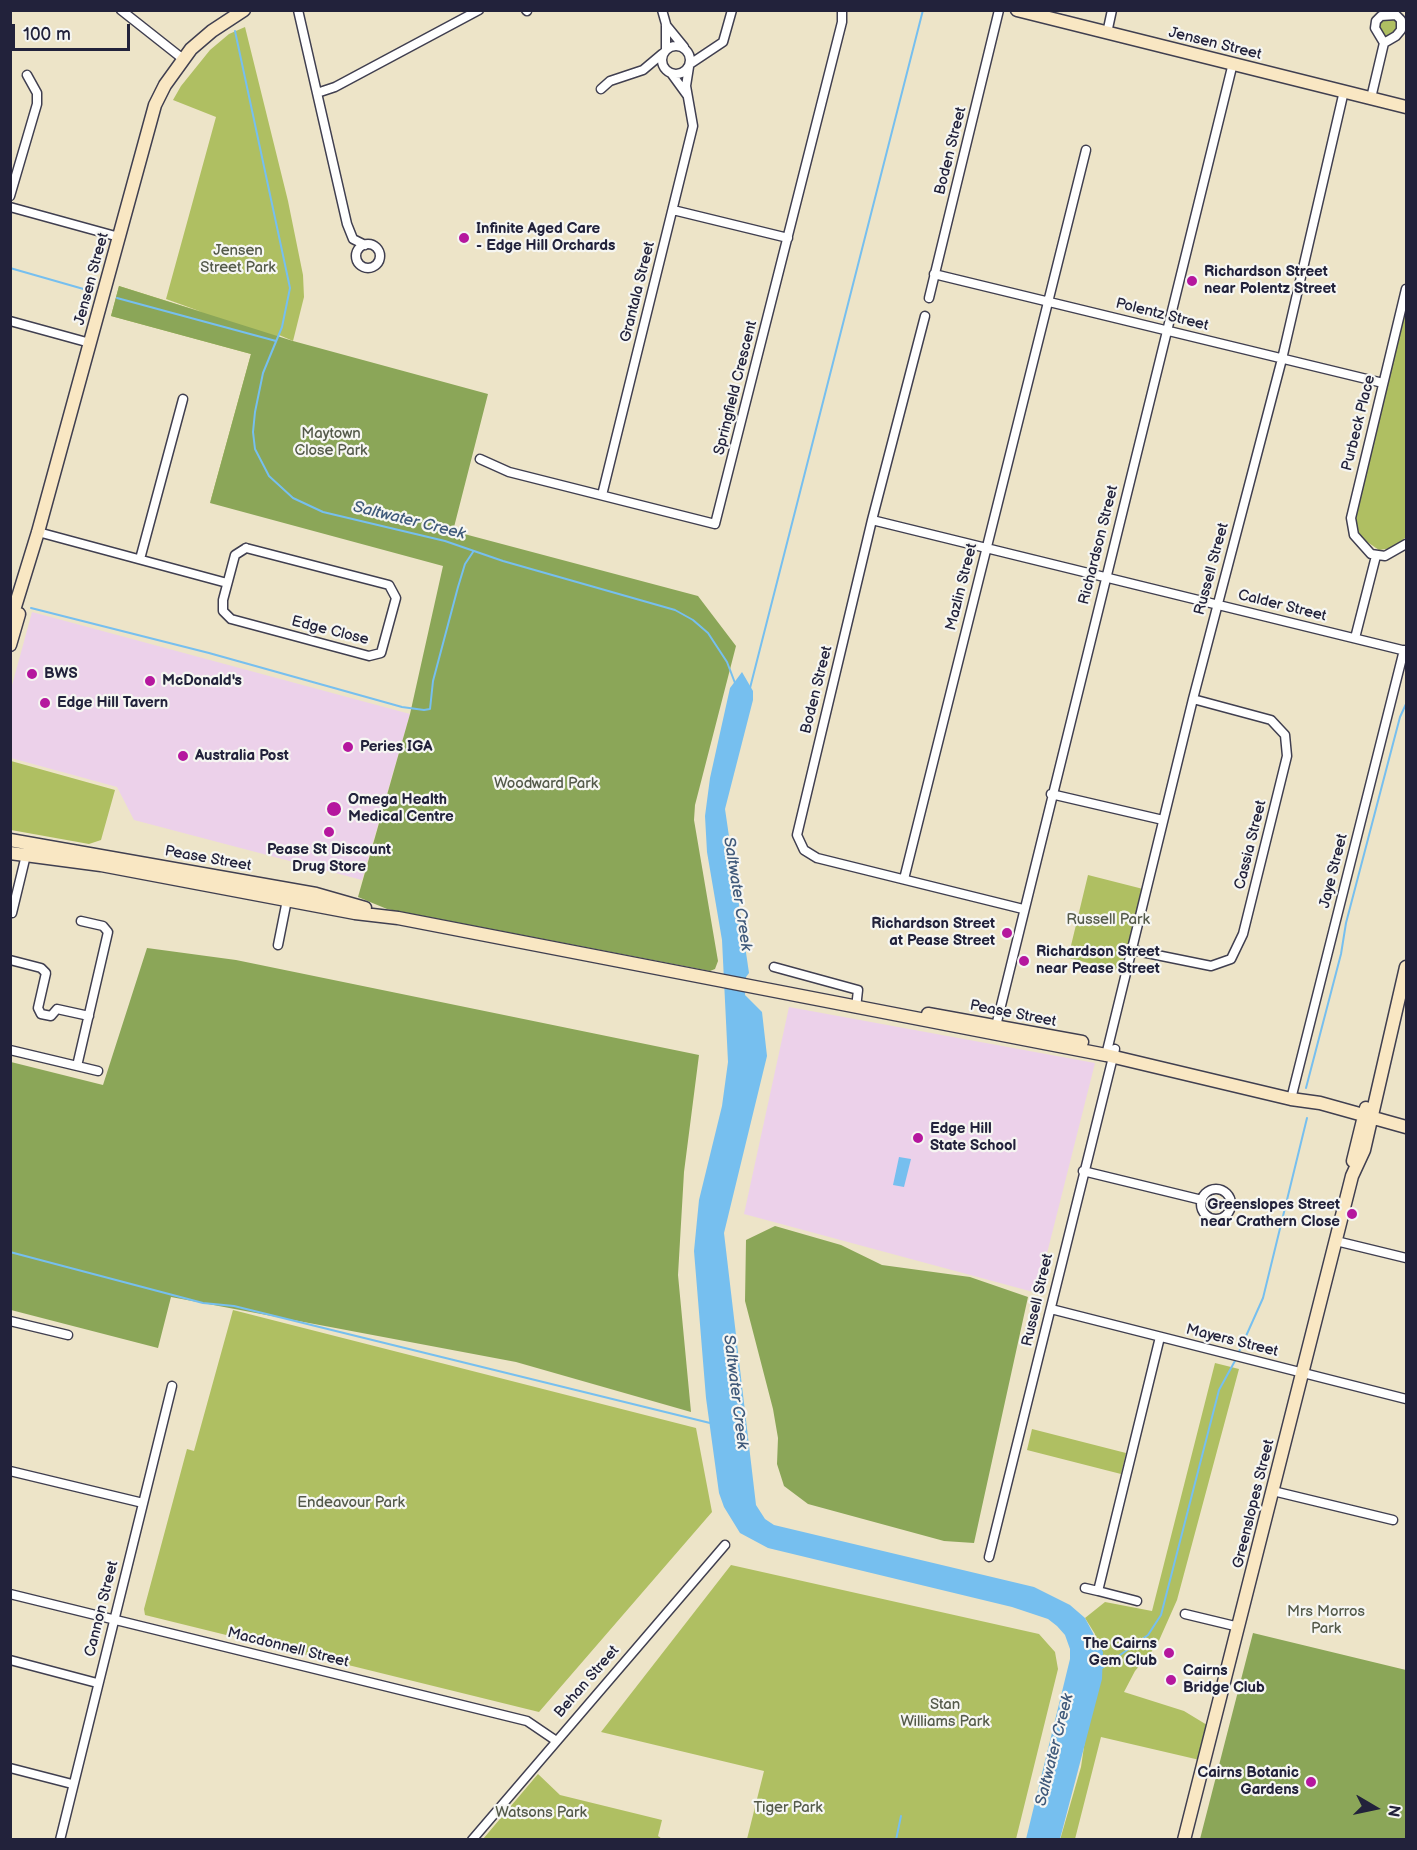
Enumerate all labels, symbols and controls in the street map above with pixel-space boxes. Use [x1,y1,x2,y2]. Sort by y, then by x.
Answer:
scale bar [15,12,134,50]
text: 100 m [23,24,71,45]
street label: Jensen Street [1167,24,1263,64]
street label: Boden Street [931,105,971,197]
place label: Infinite Aged Care - Edge Hill Orchards [476,220,615,255]
street label: Jensen Street [71,231,113,327]
marker: Infinite Aged Care - Edge Hill Orchards [457,231,471,245]
street label: Grantala Street [617,240,659,344]
park label: Jensen Street Park [200,242,276,277]
place label: Richardson Street near Polentz Street [1204,263,1336,298]
marker: Richardson Street near Polentz Street [1185,274,1199,288]
street label: Polentz Street [1114,295,1210,335]
street label: Springfield Crescent [711,319,761,457]
street label: Purbeck Place [1338,373,1380,473]
park label: Maytown Close Park [295,425,367,460]
street label: Richardson Street [1075,483,1123,607]
water label: Saltwater Creek [351,498,467,544]
street label: Russell Street [1191,521,1233,617]
street label: Mazlin Street [942,542,982,632]
street label: Calder Street [1236,586,1328,626]
street label: Edge Close [290,613,370,649]
street label: Boden Street [797,644,837,736]
place label: BWS [44,665,78,683]
marker: BWS [25,667,39,681]
place label: McDonald's [162,672,242,690]
marker: McDonald's [143,674,157,688]
place label: Edge Hill Tavern [57,694,168,712]
marker: Edge Hill Tavern [38,696,52,710]
place label: Peries IGA [360,738,432,756]
marker: Peries IGA [341,740,355,754]
place label: Australia Post [195,747,289,765]
marker: Australia Post [176,749,190,763]
park label: Woodward Park [494,775,598,793]
place label: Omega Health Medical Centre [348,791,454,826]
street label: Cassia Street [1231,799,1271,891]
marker: Omega Health Medical Centre [325,800,343,818]
marker: Pease St Discount Drug Store [322,825,336,839]
street label: Jaye Street [1316,832,1352,910]
water label: Saltwater Creek [719,836,755,952]
place label: Pease St Discount Drug Store [267,841,391,876]
street label: Pease Street [163,843,253,875]
park label: Russell Park [1066,911,1150,929]
place label: Richardson Street at Pease Street [871,915,995,950]
marker: Richardson Street at Pease Street [1000,926,1014,940]
place label: Richardson Street near Pease Street [1036,943,1160,978]
marker: Richardson Street near Pease Street [1017,954,1031,968]
street label: Pease Street [968,997,1058,1031]
place label: Edge Hill State School [930,1120,1016,1155]
marker: Edge Hill State School [911,1131,925,1145]
place label: Greenslopes Street near Crathern Close [1200,1196,1340,1231]
marker: Greenslopes Street near Crathern Close [1345,1207,1359,1221]
street label: Russell Street [1019,1252,1057,1348]
street label: Mayers Street [1184,1321,1280,1361]
water label: Saltwater Creek [718,1334,752,1450]
street label: Greenslopes Street [1229,1438,1279,1570]
park label: Endeavour Park [297,1494,405,1512]
street label: Cannon Street [81,1559,123,1659]
park label: Mrs Morros Park [1287,1603,1365,1638]
street label: Macdonnell Street [226,1624,350,1672]
place label: The Cairns Gem Club [1083,1635,1157,1670]
street label: Behan Street [551,1642,623,1722]
marker: The Cairns Gem Club [1162,1646,1176,1660]
place label: Cairns Bridge Club [1183,1662,1265,1697]
marker: Cairns Bridge Club [1164,1673,1178,1687]
water label: Saltwater Creek [1032,1692,1078,1808]
park label: Stan Williams Park [900,1696,990,1731]
place label: Cairns Botanic Gardens [1198,1764,1299,1799]
marker: Cairns Botanic Gardens [1304,1775,1318,1789]
north arrow [1345,1778,1405,1838]
park label: Tiger Park [753,1799,823,1817]
text: N [1383,1803,1404,1818]
park label: Watsons Park [495,1804,587,1822]

